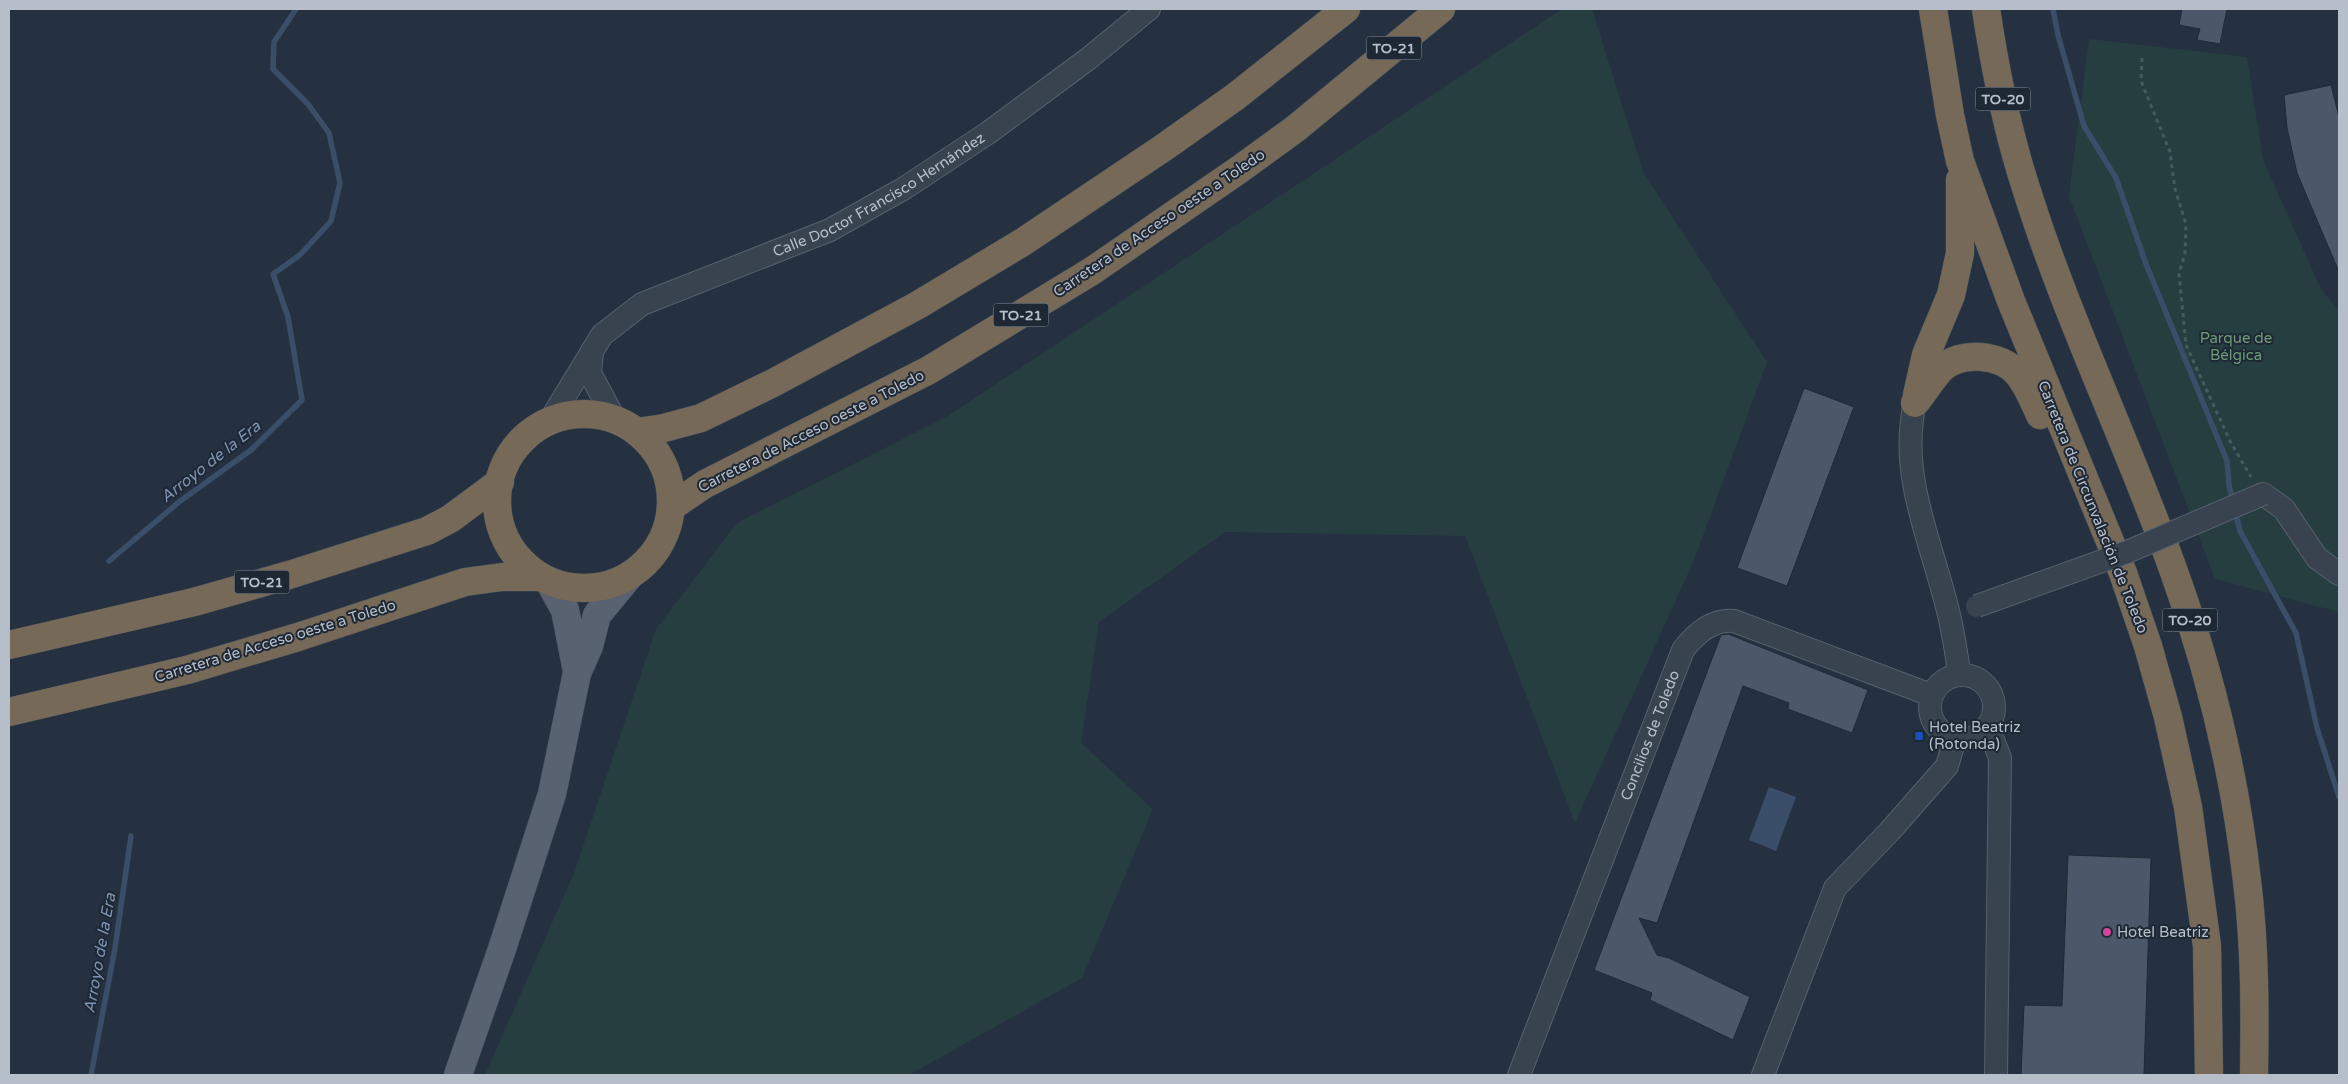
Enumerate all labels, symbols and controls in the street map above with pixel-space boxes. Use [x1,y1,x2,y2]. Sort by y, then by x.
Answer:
road number: TO-21 [1366,36,1422,59]
road number: TO-20 [1976,88,2030,110]
street label: Calle Doctor Francisco Hernández [770,129,988,261]
street label: Carretera de Acceso oeste a Toledo [1050,145,1268,301]
road number: TO-21 [994,304,1048,326]
park label: Parque de Bélgica [2200,329,2272,364]
street label: Carretera de Acceso oeste a Toledo [695,366,927,496]
street label: Carretera de Circunvalación de Toledo [2034,378,2152,636]
water label: Arroyo de la Era [157,416,265,507]
road number: TO-21 [234,570,290,594]
street label: Carretera de Acceso oeste a Toledo [152,596,398,686]
road number: TO-20 [2162,608,2218,632]
street label: Concilios de Toledo [1617,668,1683,803]
place label: Hotel Beatriz (Rotonda) [1929,718,2021,753]
marker: Hotel Beatriz (Rotonda) [1913,730,1925,742]
water label: Arroyo de la Era [80,891,121,1015]
place label: Hotel Beatriz [2117,923,2209,941]
marker: Hotel Beatriz [2101,926,2113,938]

